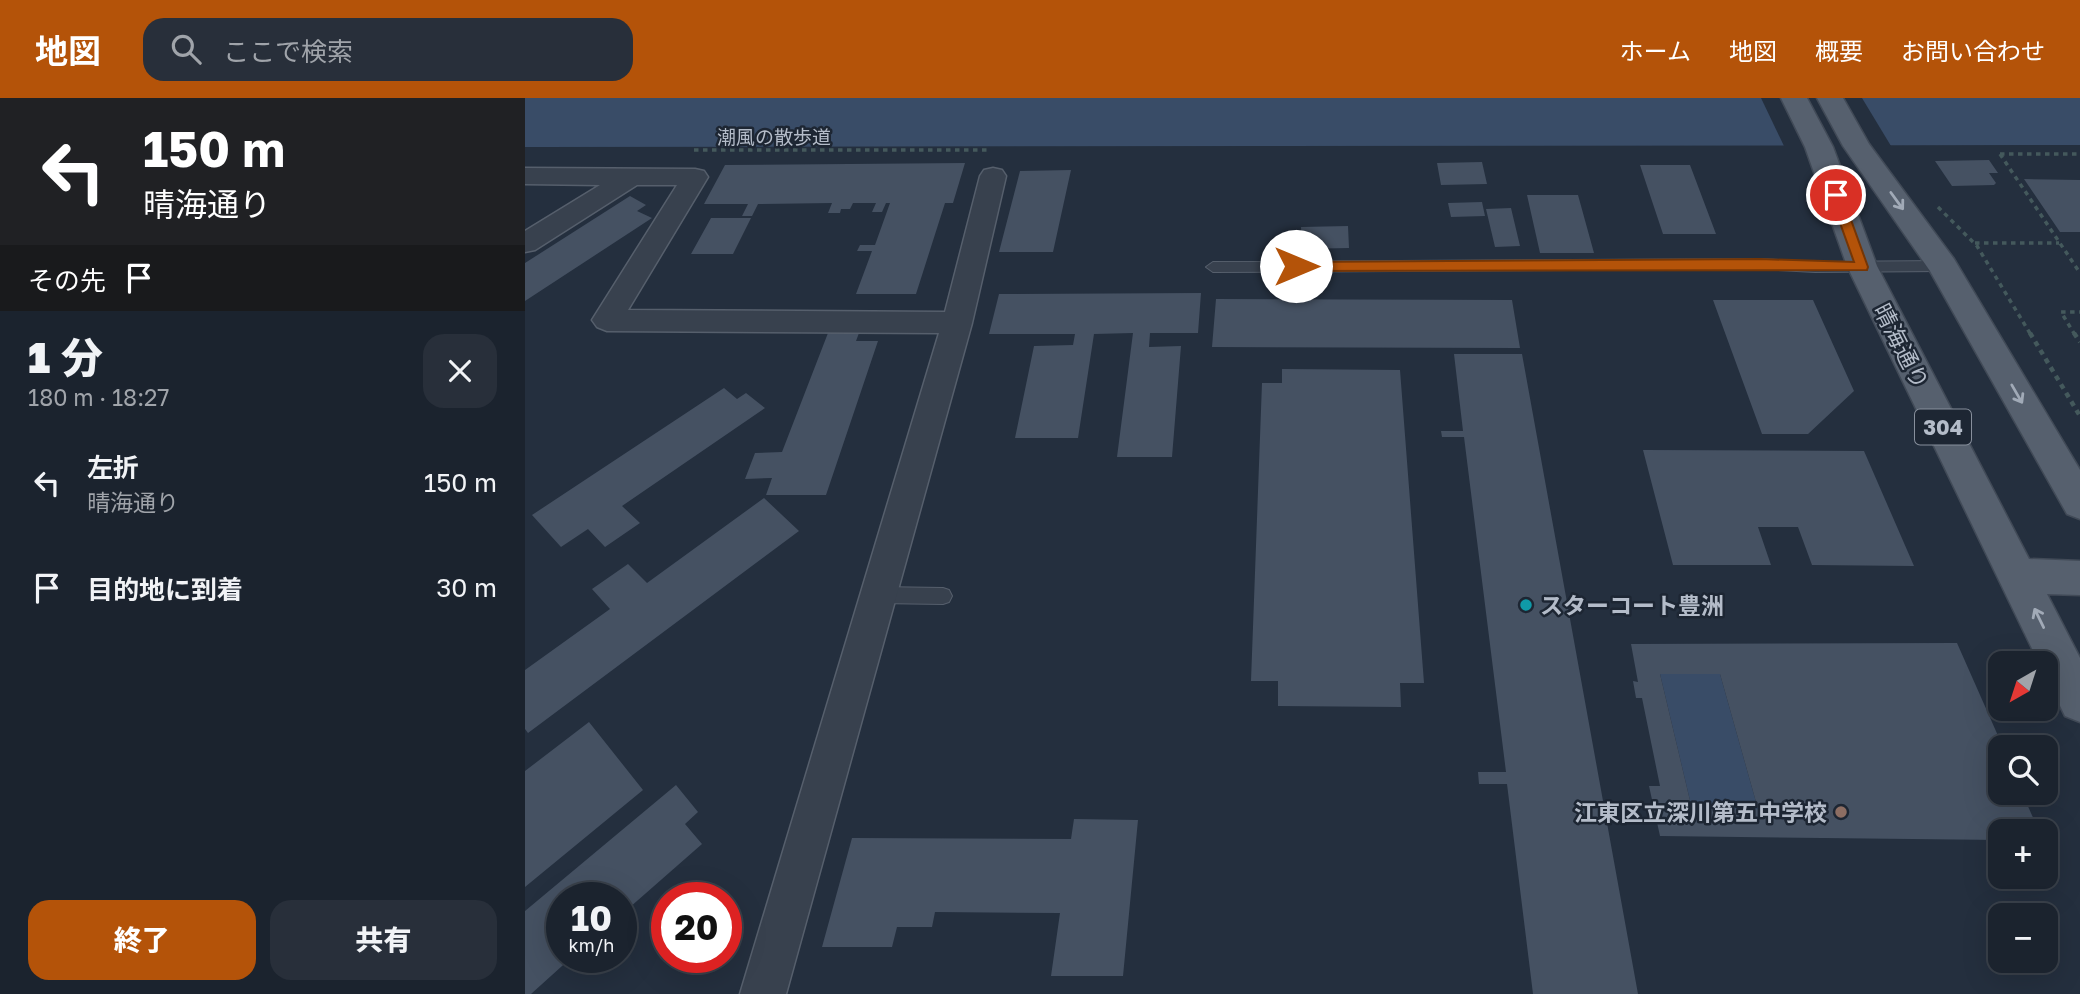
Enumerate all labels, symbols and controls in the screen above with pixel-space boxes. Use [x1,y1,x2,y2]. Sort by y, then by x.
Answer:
search box [143,18,633,81]
icon: search [167,30,205,68]
text: 地図 [35,31,101,70]
text: ここで検索 [223,36,353,67]
text: ホーム [1620,36,1691,65]
text: 地図 [1729,36,1777,65]
text: 概要 [1815,36,1863,65]
text: お問い合わせ [1901,36,2045,65]
text: 150 m [143,119,285,178]
street label: 潮風の散歩道 [717,125,831,148]
icon: left [28,126,119,217]
pin [1806,165,1866,225]
icon: arrive [1817,176,1855,214]
text: 晴海通り [143,185,271,223]
one-way arrow [1890,191,1904,210]
position arrow [1259,229,1333,303]
icon: arrive [120,259,158,297]
text: その先 [28,265,106,296]
street label: 晴海通り [1869,299,1935,393]
text: 1 分 [28,332,103,382]
button: close [423,334,497,408]
text: 180 m · 18:27 [28,383,170,411]
one-way arrow [2010,384,2024,404]
road number: 304 [1915,410,1971,444]
text: 左折 [87,452,139,483]
icon: left [28,464,66,502]
text: 150 m [424,467,497,498]
text: 晴海通り [87,488,179,516]
icon: arrive [28,569,66,607]
text: 30 m [436,572,497,603]
text: 目的地に到着 [87,574,243,605]
place label: スターコート豊洲 [1540,591,1724,619]
marker: スターコート豊洲 [1518,597,1534,613]
one-way arrow [2031,608,2045,629]
north arrow [1988,651,2058,721]
map controls [1988,651,2058,973]
button: search [1988,735,2058,805]
place label: 江東区立深川第五中学校 [1574,798,1827,826]
marker: 江東区立深川第五中学校 [1833,804,1849,820]
button: + [1988,819,2058,889]
speed limit sign: 20 [651,882,742,973]
text: 10 [571,897,612,939]
button: 終了 [28,900,256,980]
button: 共有 [270,900,497,980]
button: − [1988,903,2058,973]
text: km/h [569,934,614,956]

